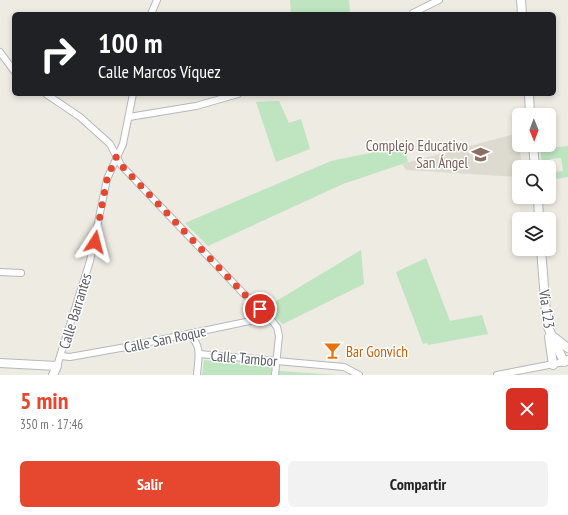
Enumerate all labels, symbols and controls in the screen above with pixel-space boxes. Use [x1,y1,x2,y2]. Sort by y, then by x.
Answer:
text: 100 m [98,24,162,61]
icon: right [32,28,84,80]
text: Calle Marcos Víquez [98,60,221,83]
north arrow [512,108,556,152]
map controls [512,108,556,256]
place label: Complejo Educativo San Ángel [366,136,468,172]
school or university icon: Complejo Educativo San Ángel [471,144,491,164]
button: search [512,160,556,204]
button: layers [512,212,556,256]
position arrow [74,221,116,263]
street label: Calle Barrantes [54,271,96,351]
street label: Vía 123 [535,287,559,330]
pin [243,292,277,326]
icon: arrive [249,298,271,320]
street label: Calle San Roque [122,321,208,357]
bar icon: Bar Gonvich [323,341,343,361]
place label: Bar Gonvich [346,342,408,361]
street label: Calle Tambor [210,346,279,370]
text: 5 min [20,385,68,416]
button: close [506,388,548,430]
text: 350 m · 17:46 [20,416,83,433]
button: Salir [20,461,280,507]
button: Compartir [288,461,548,507]

